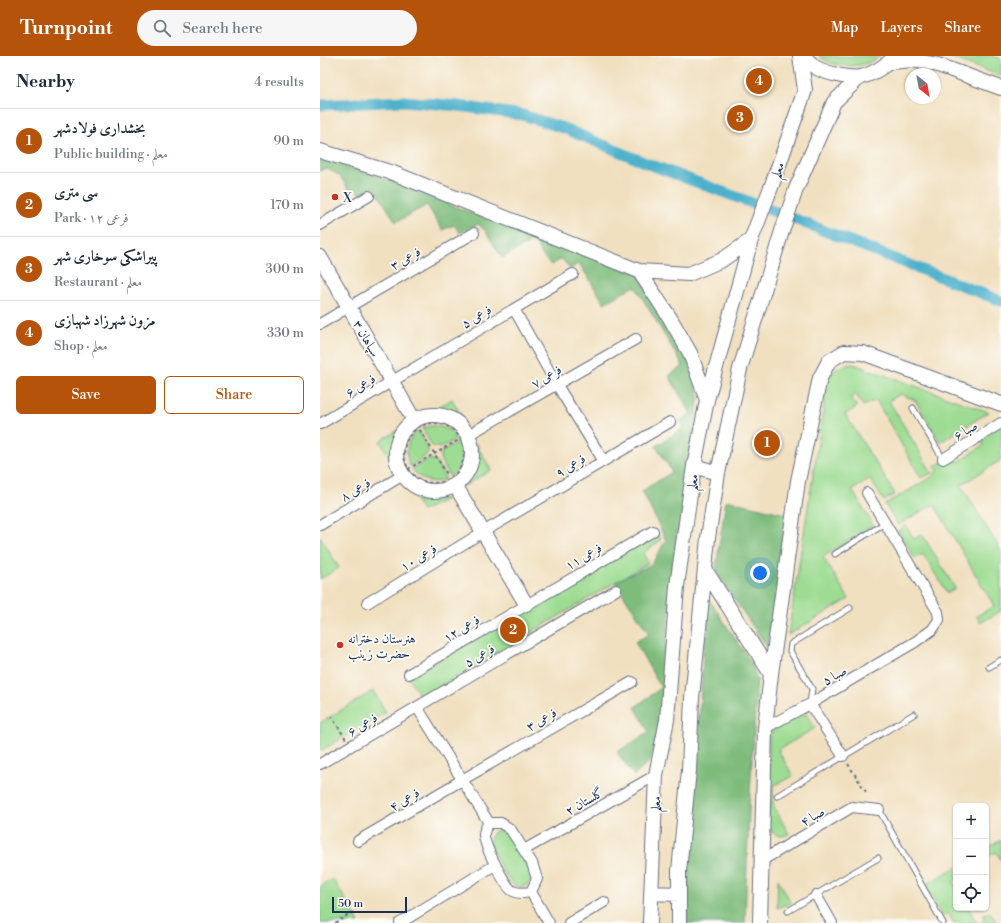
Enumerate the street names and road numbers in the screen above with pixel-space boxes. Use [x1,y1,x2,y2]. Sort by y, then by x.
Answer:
street label: معلم [768,160,793,182]
street label: فرعی ۳ [387,244,424,274]
street label: فرعی ۵ [458,302,495,332]
street label: سپاهان ۳ [348,317,383,360]
street label: فرعی ۷ [528,362,565,392]
street label: فرعی ۶ [342,371,379,401]
street label: صبا ۶ [950,417,981,444]
street label: فرعی ۹ [552,451,589,481]
street label: معلم [684,473,707,492]
street label: فرعی ۸ [337,475,374,505]
street label: فرعی ۱۱ [562,540,605,574]
street label: فرعی ۱۰ [397,541,440,575]
street label: فرعی ۱۲ [440,612,483,646]
street label: فرعی ۵ [461,641,498,671]
street label: صبا ۵ [819,663,850,689]
street label: فرعی ۳ [523,705,560,735]
street label: فرعی ۶ [344,710,381,740]
street label: فرعی ۴ [386,785,423,815]
street label: گلستان ۲ [563,785,606,819]
street label: معلم [648,796,669,813]
street label: صبا ۴ [797,803,828,830]

